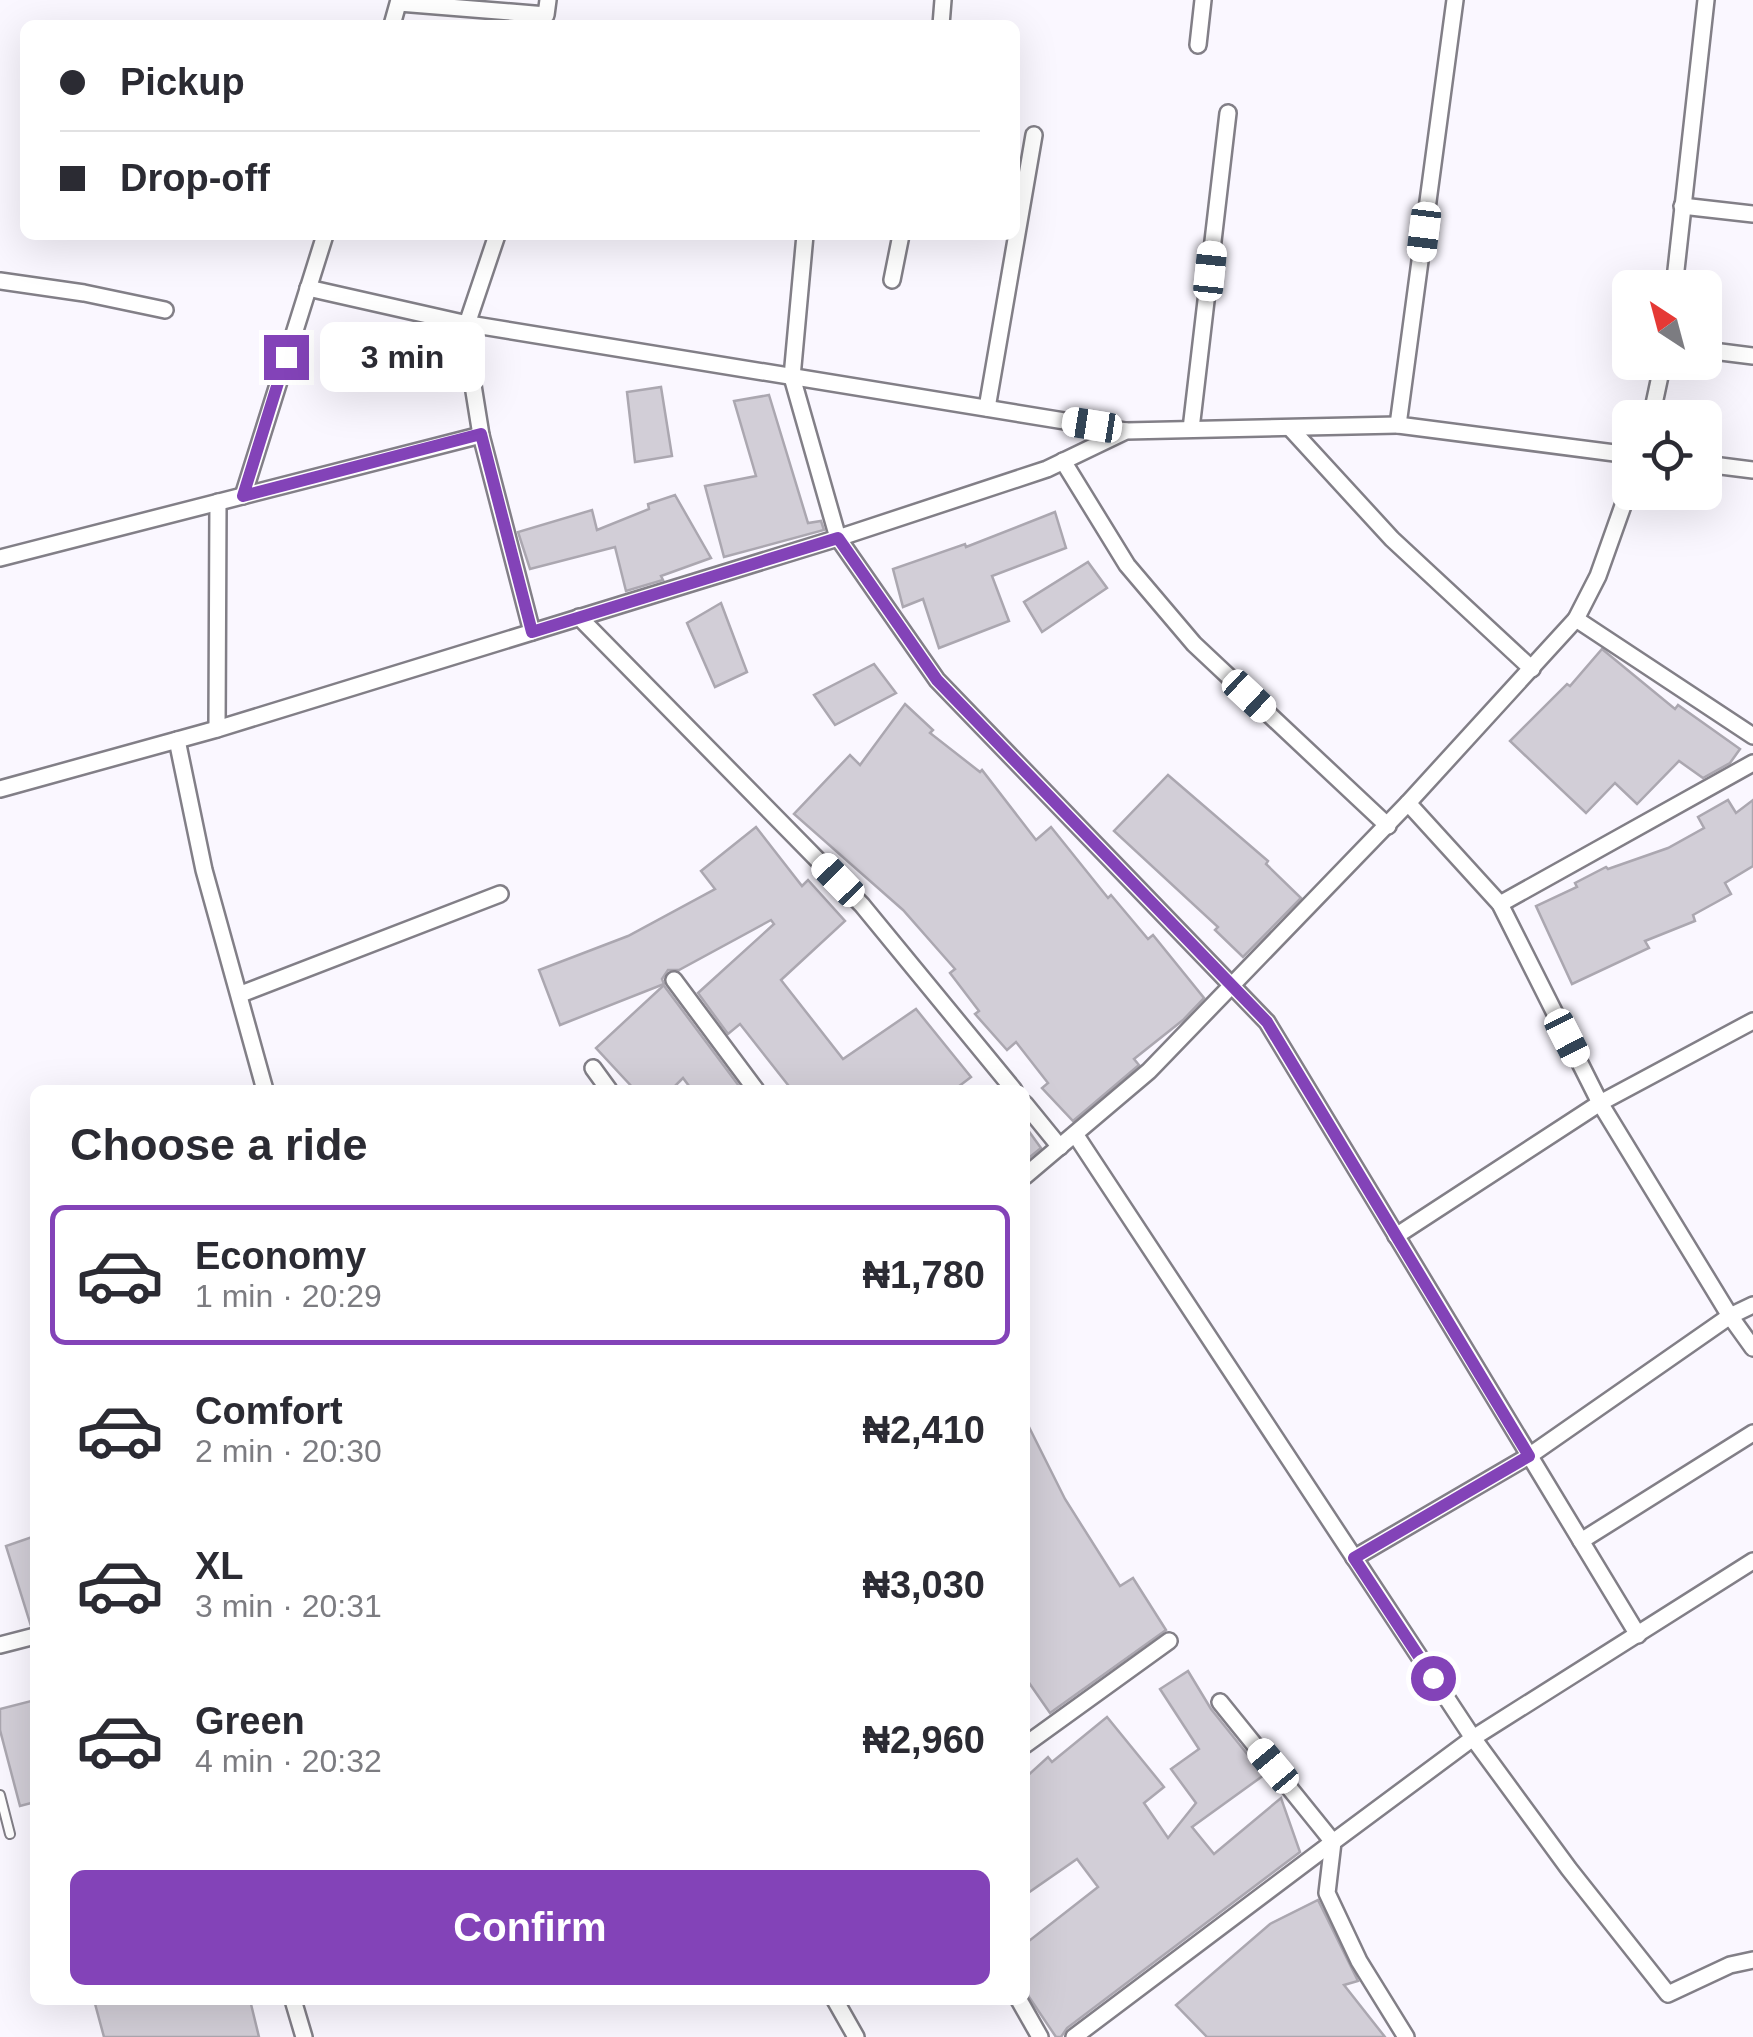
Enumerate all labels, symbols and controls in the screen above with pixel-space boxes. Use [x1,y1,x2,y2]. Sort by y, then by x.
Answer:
text: Pickup [120,61,245,103]
text: Drop-off [120,157,270,199]
car [1405,200,1443,264]
car [1192,240,1228,302]
north arrow [1612,270,1722,380]
map controls [1612,270,1722,510]
callout: 3 min [321,322,486,392]
route end [264,335,309,380]
text: 3 min [361,339,444,375]
button: locate [1612,400,1722,510]
car [1060,405,1124,445]
car [1217,665,1281,727]
car [806,848,870,912]
car [1540,1004,1594,1072]
text: Choose a ride [70,1119,368,1170]
icon: car [75,1230,165,1320]
text: Economy [195,1235,366,1277]
text: ₦1,780 [862,1254,985,1296]
text: 1 min · 20:29 [195,1278,382,1314]
icon: car [75,1385,165,1475]
text: Comfort [195,1390,343,1432]
text: ₦2,410 [862,1409,985,1451]
text: 2 min · 20:30 [195,1433,382,1469]
icon: car [75,1540,165,1630]
text: XL [195,1545,244,1587]
text: ₦3,030 [862,1564,985,1606]
text: 3 min · 20:31 [195,1588,382,1624]
route start [1411,1656,1456,1701]
icon: car [75,1695,165,1785]
text: Green [195,1700,305,1742]
text: ₦2,960 [862,1719,985,1761]
car [1242,1733,1304,1799]
text: 4 min · 20:32 [195,1743,382,1779]
button: Confirm [70,1870,990,1985]

